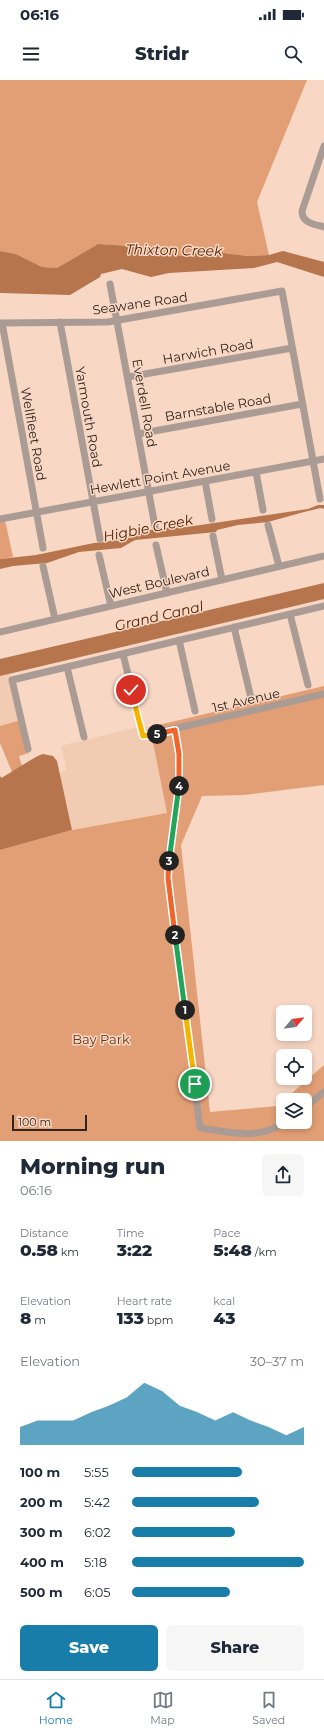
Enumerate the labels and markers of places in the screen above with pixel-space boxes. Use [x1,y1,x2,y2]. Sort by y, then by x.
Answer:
pin [114,673,148,707]
pin: 5 [147,724,167,744]
pin: 4 [169,776,189,796]
pin: 3 [159,851,179,871]
pin: 2 [165,925,185,945]
pin: 1 [175,1000,195,1020]
pin [178,1067,212,1101]

